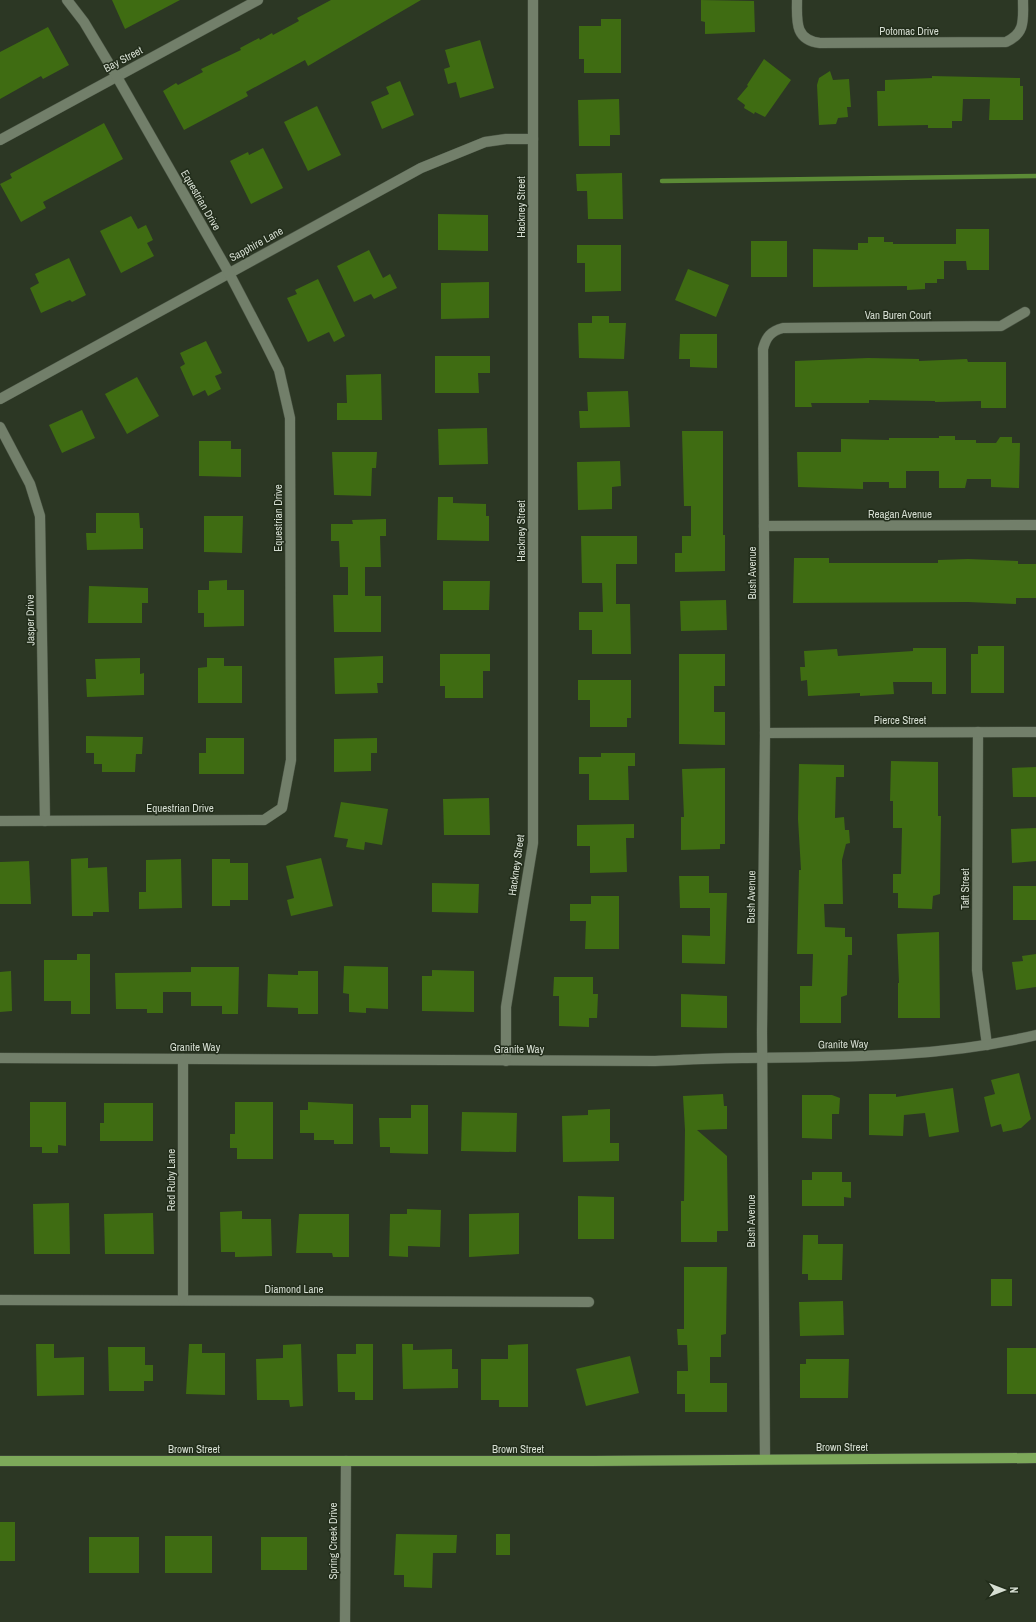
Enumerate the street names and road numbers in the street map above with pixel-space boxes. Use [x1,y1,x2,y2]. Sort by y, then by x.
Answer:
street label: Potomac Drive [879,24,939,38]
street label: Bay Street [101,43,145,75]
street label: Equestrian Drive [178,167,224,233]
street label: Hackney Street [514,176,528,238]
street label: Sapphire Lane [227,224,285,264]
street label: Van Buren Court [865,308,932,322]
street label: Equestrian Drive [271,484,285,552]
street label: Hackney Street [514,500,528,562]
street label: Reagan Avenue [868,507,932,521]
street label: Bush Avenue [745,546,759,600]
street label: Jasper Drive [23,594,37,646]
street label: Pierce Street [874,713,927,727]
street label: Equestrian Drive [146,801,214,815]
street label: Hackney Street [505,833,527,897]
street label: Taft Street [958,868,972,910]
street label: Bush Avenue [744,870,758,924]
street label: Granite Way [818,1037,869,1051]
street label: Granite Way [170,1040,221,1054]
street label: Granite Way [494,1042,545,1056]
street label: Red Ruby Lane [164,1149,178,1211]
street label: Bush Avenue [744,1194,758,1248]
street label: Diamond Lane [264,1282,324,1296]
street label: Brown Street [816,1440,869,1454]
street label: Brown Street [168,1442,221,1456]
street label: Brown Street [492,1442,545,1456]
street label: Spring Creek Drive [326,1502,340,1580]

